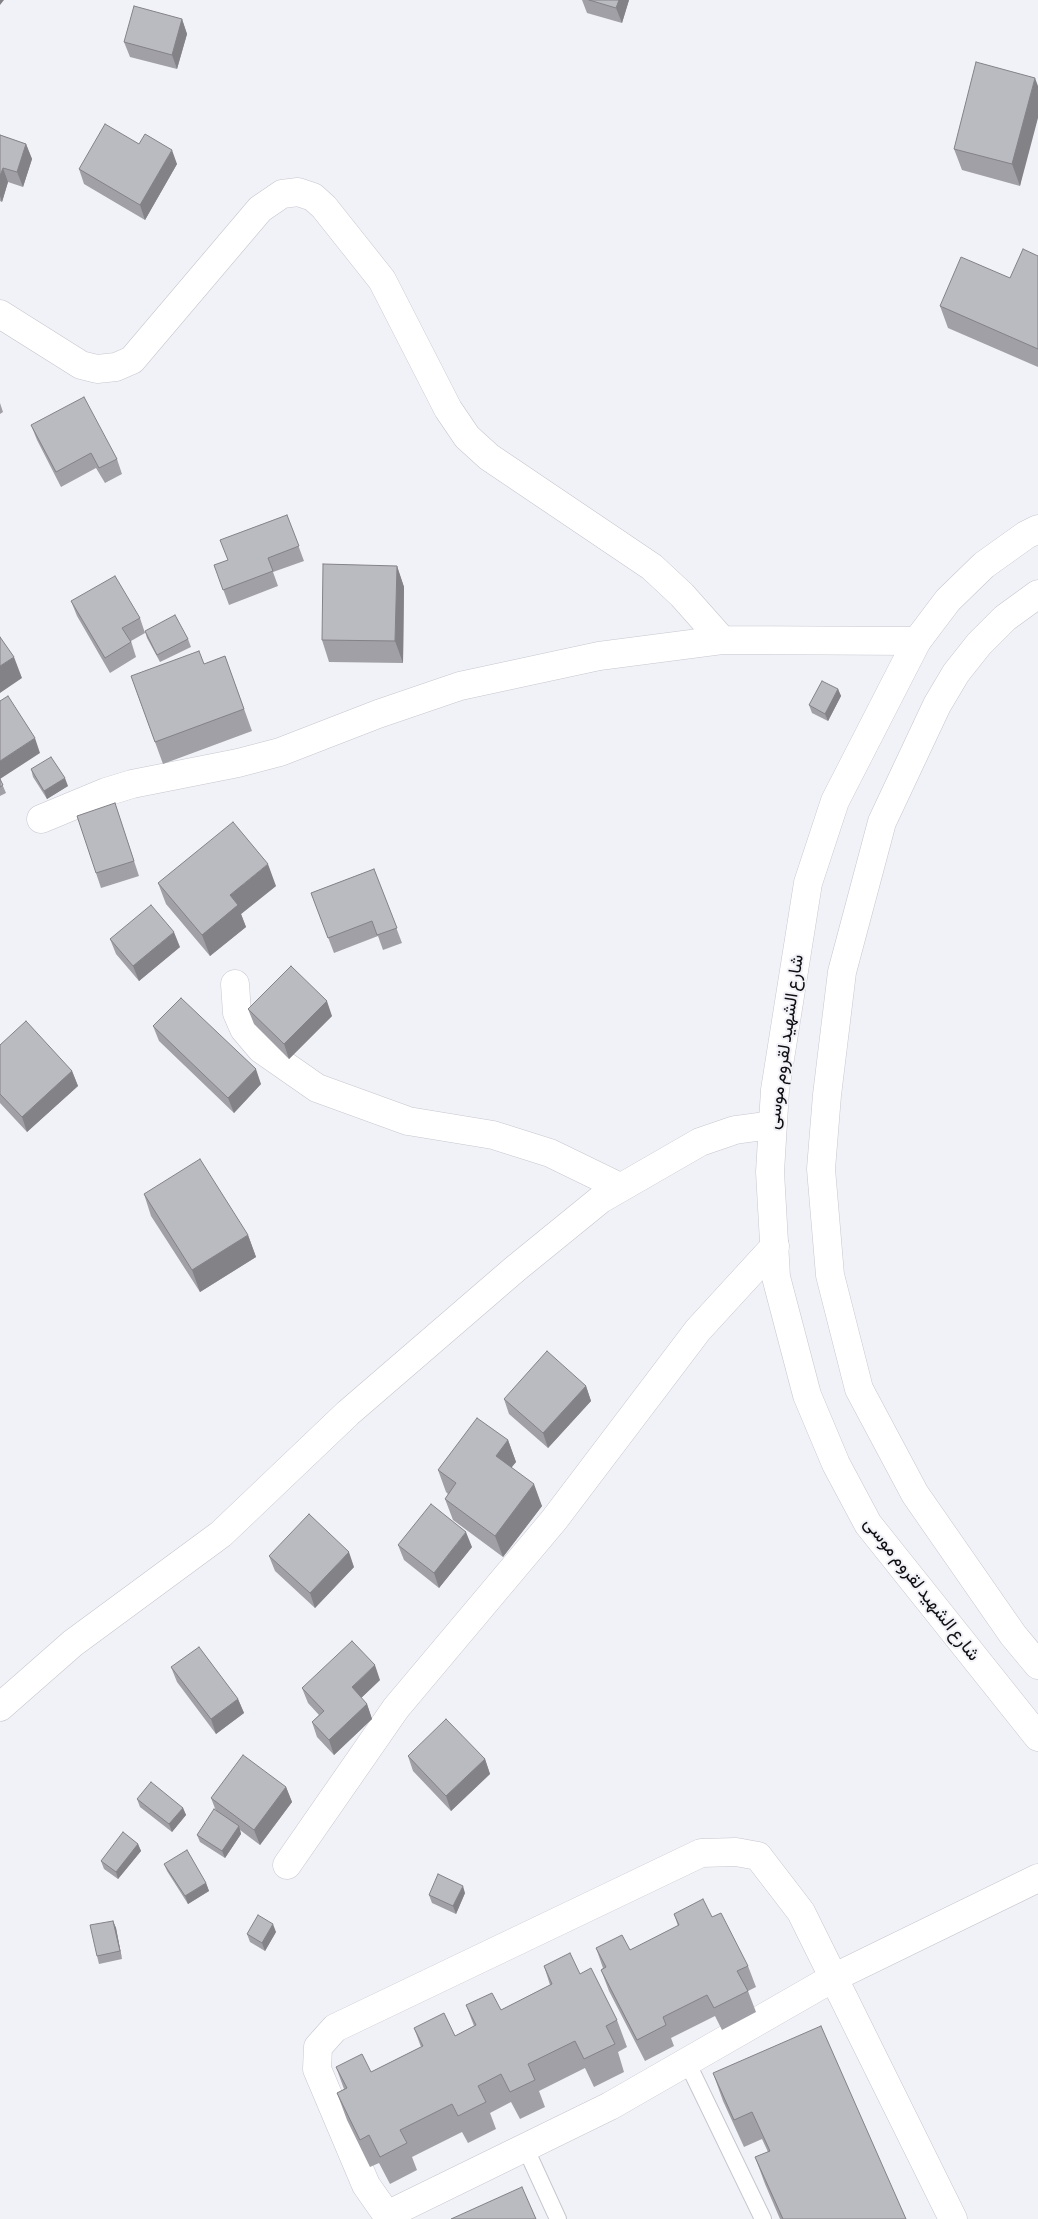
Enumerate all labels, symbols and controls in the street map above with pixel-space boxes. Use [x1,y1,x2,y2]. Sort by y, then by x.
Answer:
street label: شارع الشهيد لقروم موسى [762,953,808,1131]
street label: شارع الشهيد لقروم موسى [859,1513,985,1665]

